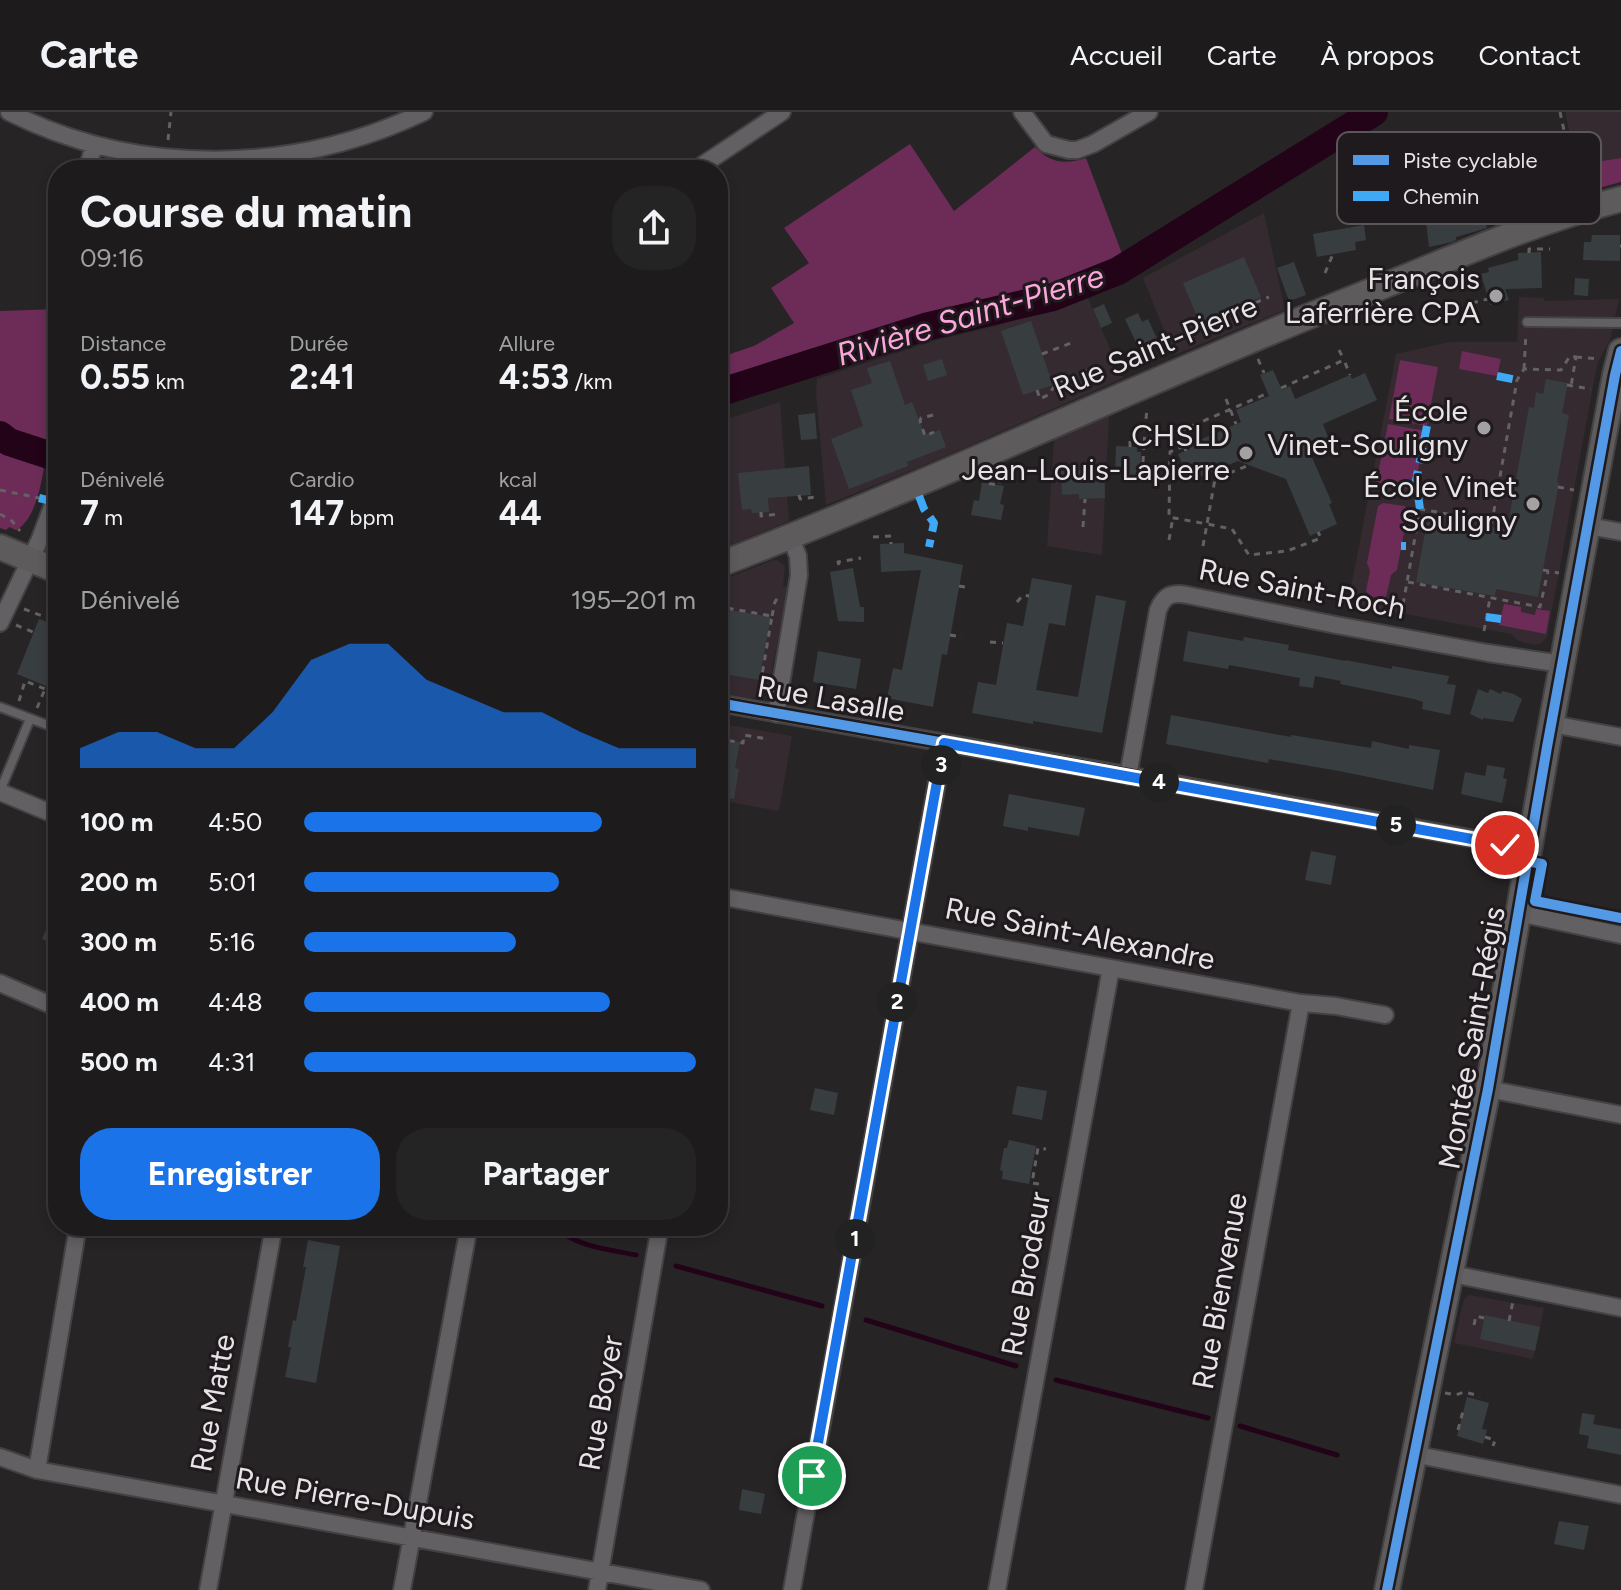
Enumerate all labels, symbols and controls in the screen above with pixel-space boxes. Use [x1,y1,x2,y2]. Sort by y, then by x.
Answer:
text: Carte [40,32,138,78]
text: Accueil [1070,38,1163,72]
text: Carte [1207,38,1276,72]
text: À propos [1320,38,1434,72]
text: Contact [1478,38,1581,72]
legend [1337,132,1601,224]
text: Piste cyclable [1403,147,1537,174]
text: Chemin [1403,183,1479,210]
text: Course du matin [80,185,412,238]
button: share [612,186,696,270]
text: 09:16 [80,242,143,274]
water label: Rivière Saint-Pierre [832,256,1108,374]
place label: François Laferrière CPA [1285,260,1481,331]
street label: Rue Saint-Pierre [1047,287,1262,406]
marker: François Laferrière CPA [1487,287,1505,305]
text: Distance [80,330,166,357]
text: Durée [289,330,348,357]
text: Allure [499,330,555,357]
text: 0.55 [80,357,150,398]
text: 2:41 [289,357,355,398]
text: 4:53 [499,357,569,398]
text: km [150,368,185,395]
text: /km [569,368,612,395]
place label: École Vinet-Souligny [1267,392,1468,463]
place label: CHSLD Jean-Louis-Lapierre [962,417,1230,488]
marker: École Vinet-Souligny [1475,419,1493,437]
marker: CHSLD Jean-Louis-Lapierre [1237,444,1255,462]
text: Dénivelé [80,466,165,493]
text: Cardio [289,466,355,493]
text: kcal [499,466,537,493]
place label: École Vinet Souligny [1363,468,1517,539]
text: 7 [80,493,99,534]
text: 147 [289,493,344,534]
text: 44 [499,493,542,534]
marker: École Vinet Souligny [1524,495,1542,513]
text: m [99,504,123,531]
text: bpm [344,504,394,531]
street label: Rue Saint-Roch [1196,550,1409,627]
text: Dénivelé [80,584,180,616]
text: 195–201 m [571,584,696,616]
street label: Rue Lasalle [754,667,908,730]
pin: 3 [921,745,961,785]
text: 3 [935,751,947,778]
pin: 4 [1139,762,1179,802]
text: 4 [1152,768,1166,795]
pin: 5 [1376,805,1416,845]
text: 100 m [80,806,154,838]
text: 4:50 [208,806,262,838]
text: 5 [1390,811,1402,838]
pin [1471,811,1539,879]
icon: check [1483,823,1527,867]
text: 200 m [80,866,158,898]
text: 5:01 [208,866,257,898]
street label: Rue Saint-Alexandre [942,889,1218,978]
street label: Montée Saint-Régis [1430,904,1513,1172]
text: 300 m [80,926,157,958]
text: 5:16 [208,926,255,958]
pin: 2 [877,982,917,1022]
text: 400 m [80,986,159,1018]
text: 4:48 [208,986,263,1018]
text: 2 [891,988,903,1015]
text: 500 m [80,1046,158,1078]
text: 4:31 [208,1046,256,1078]
button: Enregistrer [80,1128,380,1220]
button: Partager [396,1128,696,1220]
street label: Rue Brodeur [993,1189,1058,1359]
street label: Rue Bienvenue [1184,1190,1255,1392]
pin: 1 [835,1219,875,1259]
text: 1 [850,1225,860,1252]
street label: Rue Matte [182,1331,243,1475]
street label: Rue Boyer [570,1332,631,1473]
pin [778,1442,846,1510]
icon: arrive [790,1454,834,1498]
street label: Rue Pierre-Dupuis [233,1459,477,1538]

